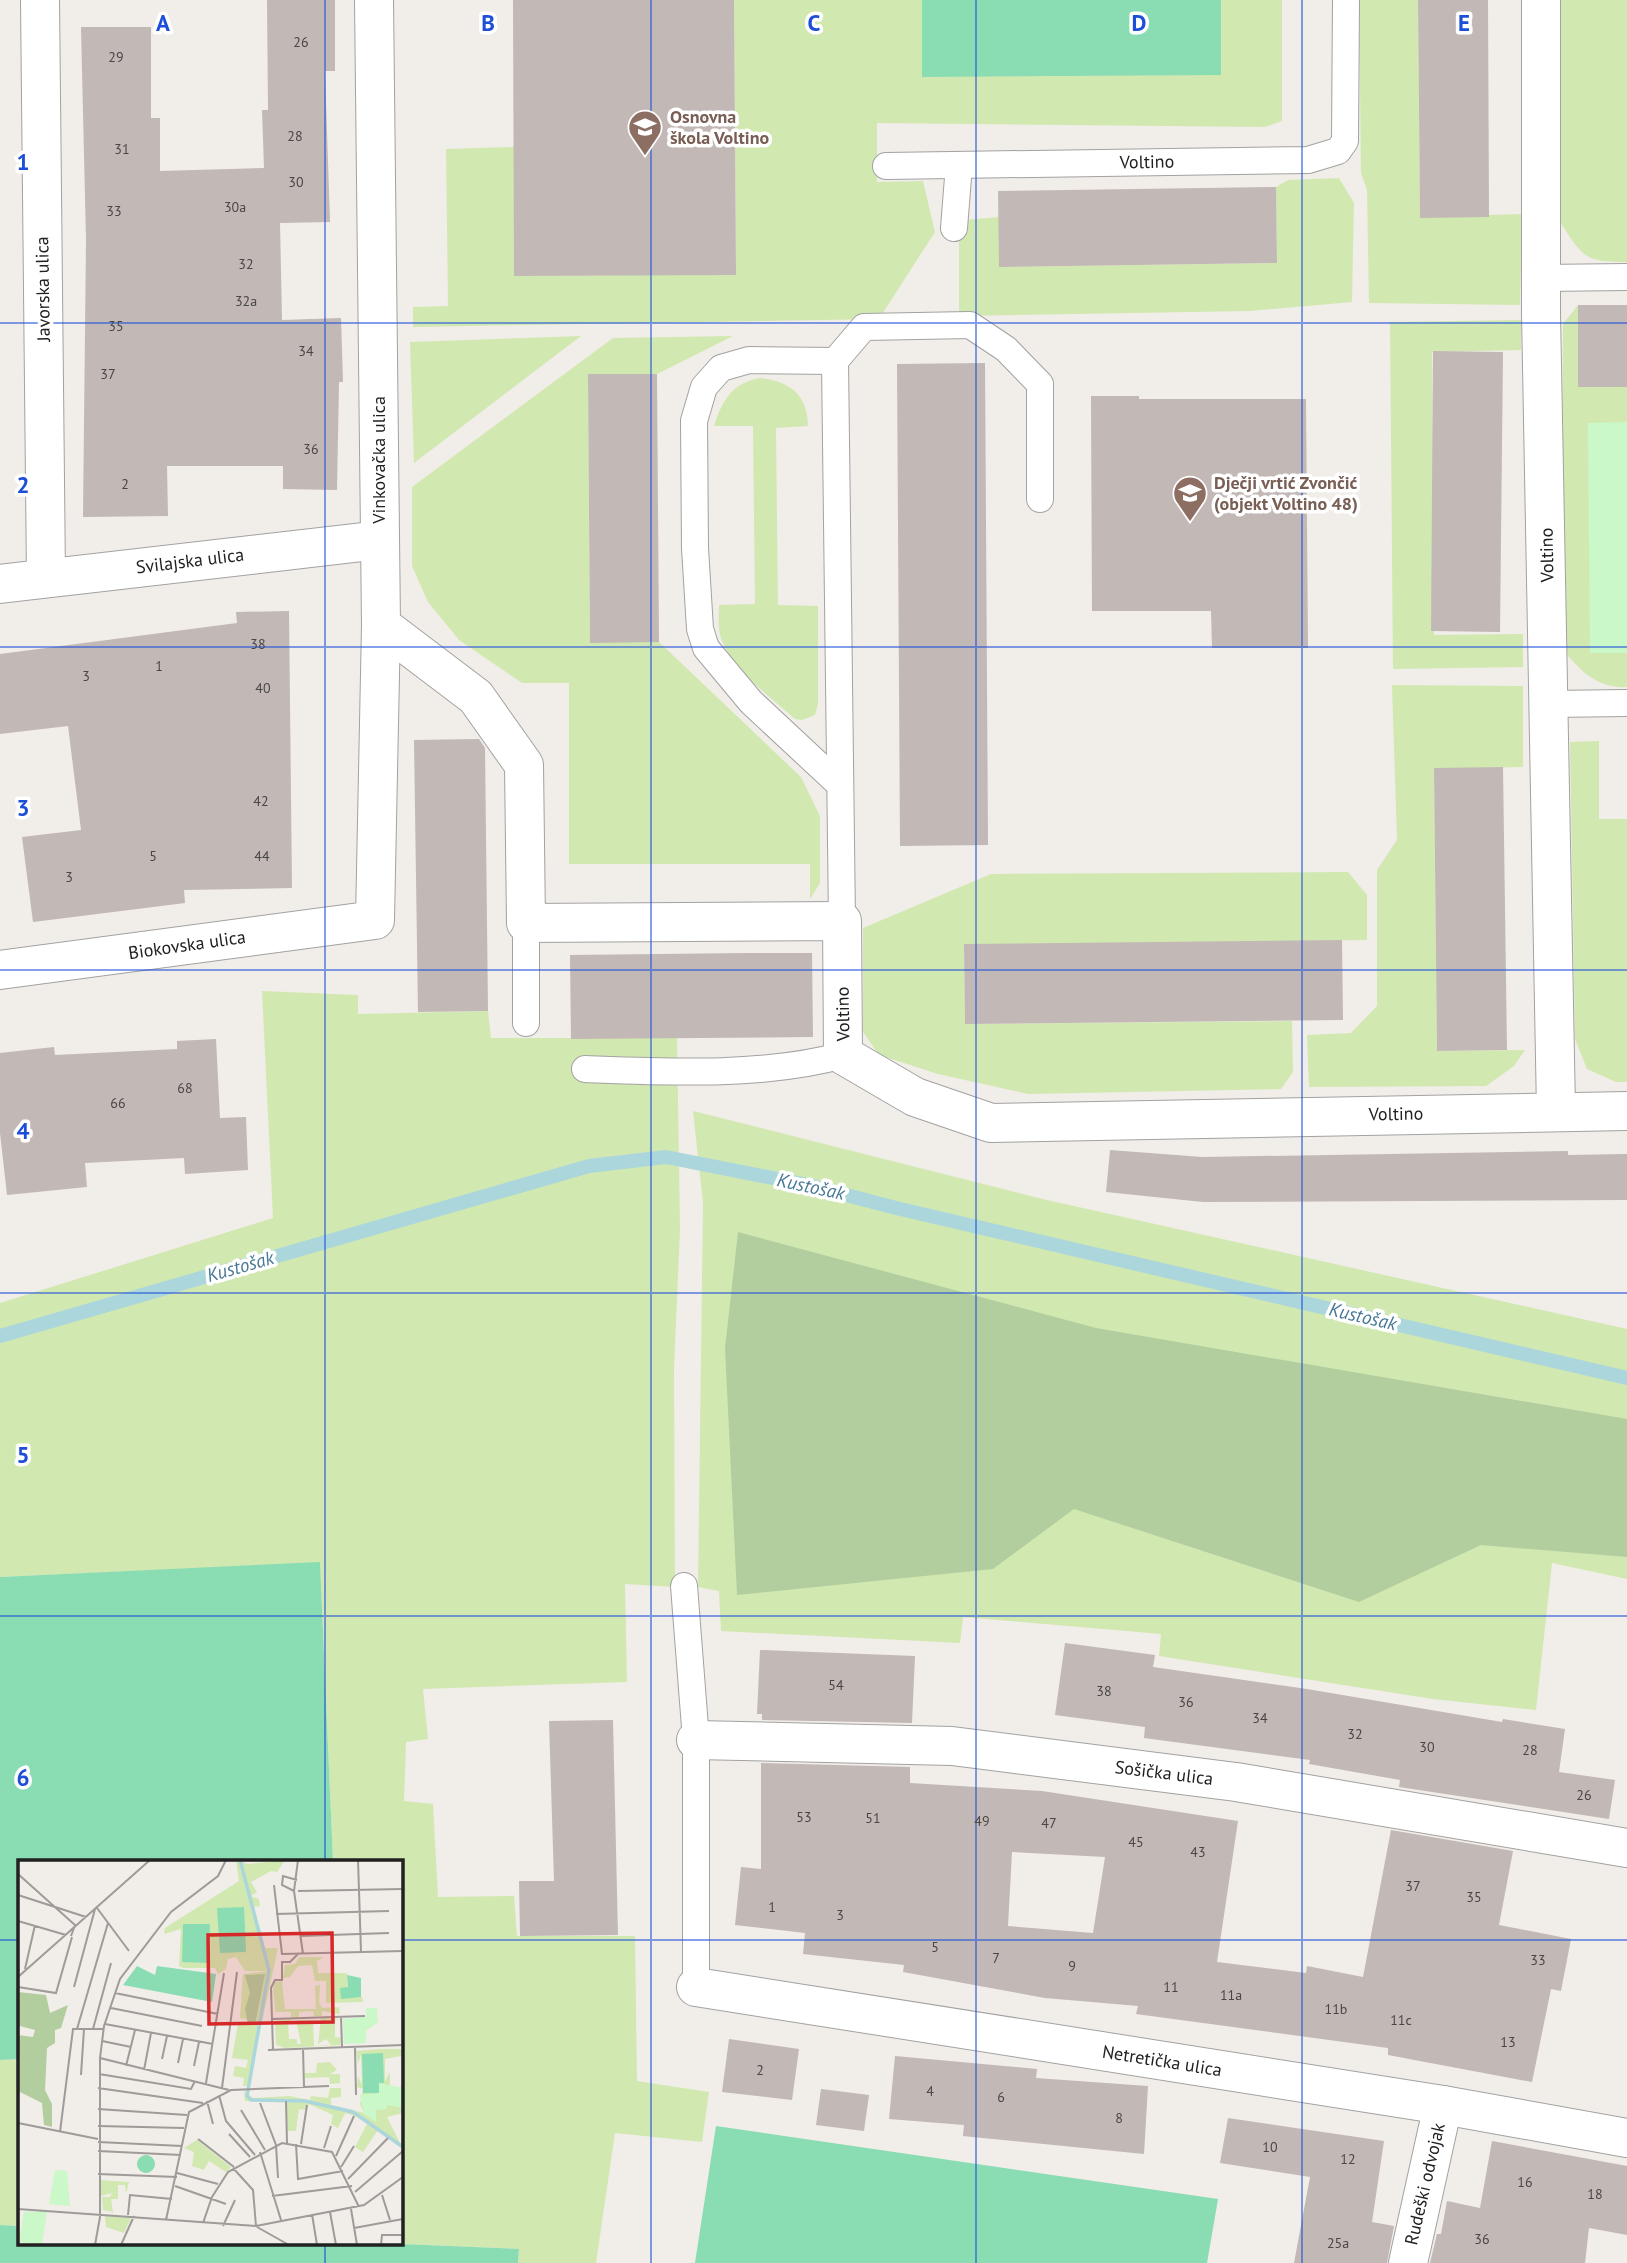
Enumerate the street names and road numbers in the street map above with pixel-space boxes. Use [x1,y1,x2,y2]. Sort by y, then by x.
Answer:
street label: Voltino [1119,150,1174,173]
street label: Javorska ulica [30,236,55,343]
street label: Vinkovačka ulica [367,396,390,525]
street label: Voltino [1535,528,1558,583]
street label: Svilajska ulica [135,542,245,579]
street label: Biokovska ulica [127,925,247,964]
street label: Voltino [831,987,854,1042]
street label: Voltino [1368,1102,1423,1125]
street label: Sošička ulica [1114,1755,1215,1790]
street label: Netretička ulica [1101,2040,1224,2081]
street label: Rudeški odvojak [1399,2120,1450,2247]

